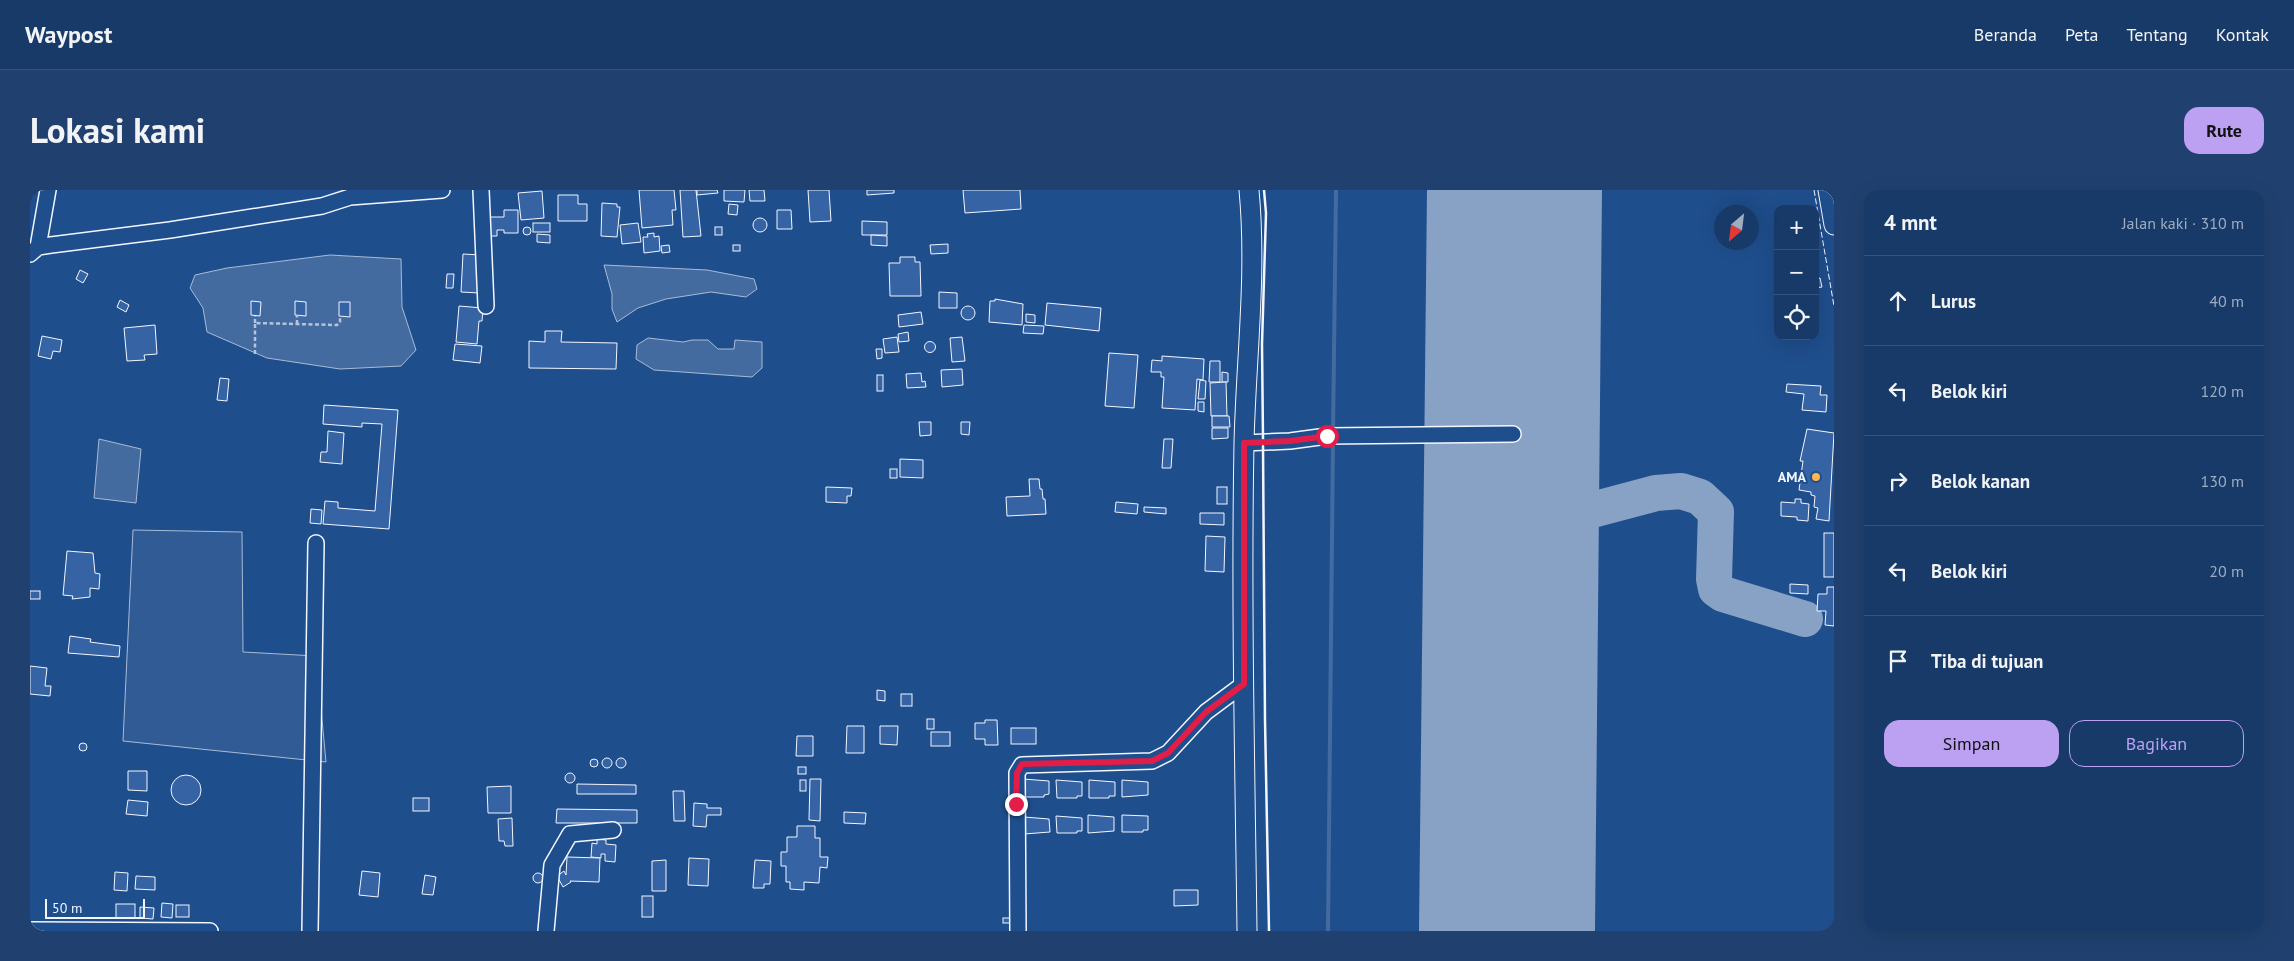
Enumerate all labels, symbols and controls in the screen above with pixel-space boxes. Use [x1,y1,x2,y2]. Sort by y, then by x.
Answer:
text: Waypost [25,19,112,50]
text: Beranda [1974,23,2037,46]
text: Peta [2065,23,2099,46]
text: Tentang [2127,23,2188,46]
text: Kontak [2216,23,2269,46]
text: Lokasi kami [30,107,205,153]
button: Rute [2184,107,2264,154]
north arrow [1714,205,1759,250]
map controls [1774,205,1819,340]
button: + [1774,205,1819,250]
text: 4 mnt [1884,209,1937,236]
text: Jalan kaki · 310 m [2122,213,2244,233]
button: − [1774,250,1819,295]
icon: ahead [1884,287,1912,315]
text: Lurus [1931,289,1976,313]
text: 40 m [2209,291,2244,311]
button: locate [1774,295,1819,340]
icon: left [1884,377,1912,405]
text: Belok kiri [1931,379,2007,403]
text: 120 m [2201,381,2244,401]
route start [1316,425,1339,448]
icon: right [1884,467,1912,495]
place label: AMA [1778,468,1807,486]
text: Belok kanan [1931,469,2030,493]
marker: AMA [1810,471,1822,483]
text: 130 m [2201,471,2244,491]
icon: left [1884,557,1912,585]
text: Belok kiri [1931,559,2007,583]
text: 20 m [2209,561,2244,581]
icon: arrive [1884,647,1912,675]
text: Tiba di tujuan [1931,649,2043,673]
button: Simpan [1884,720,2059,767]
button: Bagikan [2069,720,2244,767]
route end [1005,793,1028,816]
scale bar [45,896,145,919]
text: 50 m [52,899,82,917]

